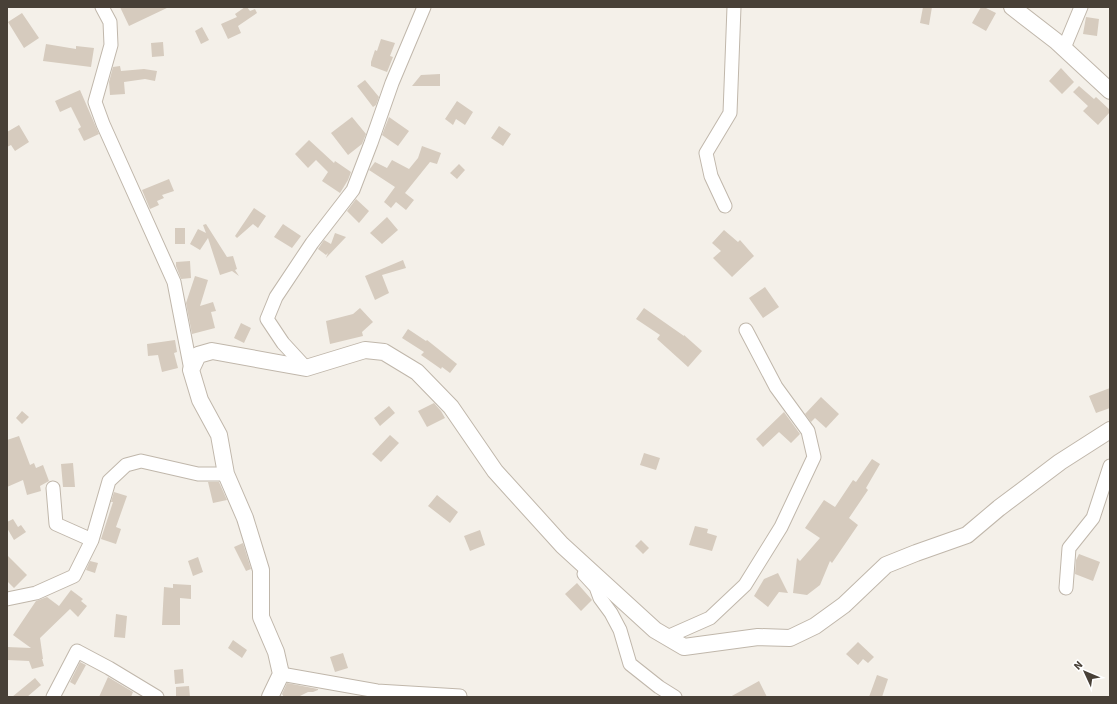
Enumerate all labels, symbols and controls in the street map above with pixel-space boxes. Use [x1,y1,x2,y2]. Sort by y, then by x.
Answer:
north arrow [1065,652,1105,692]
text: N [1070,658,1086,673]

